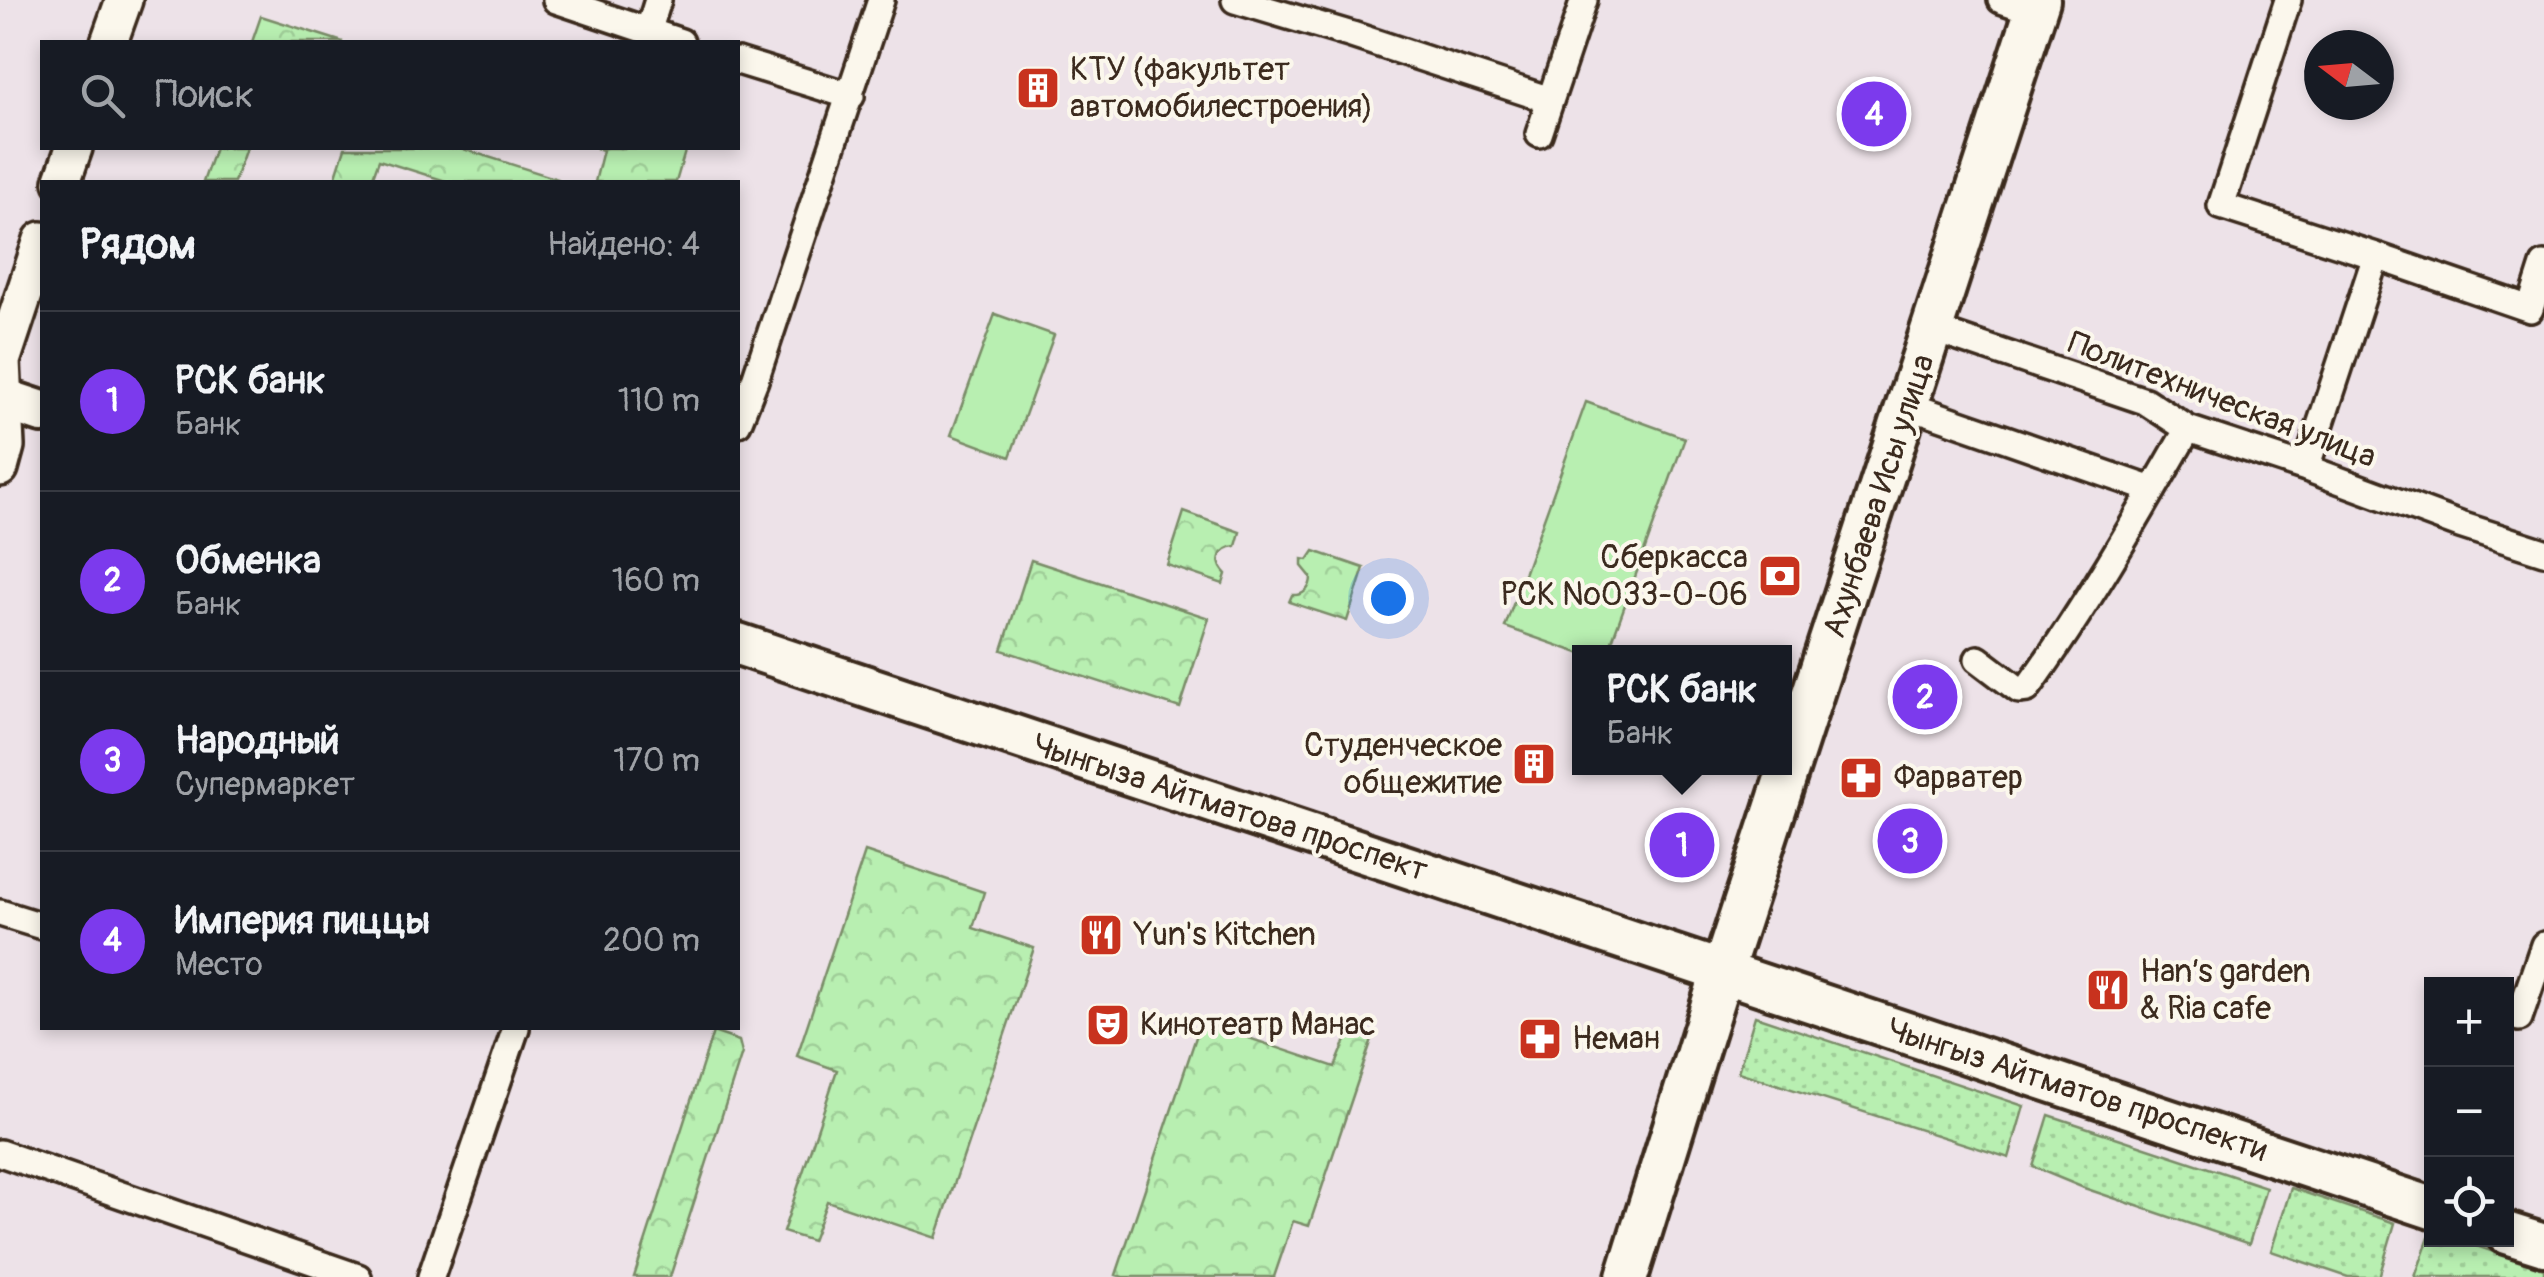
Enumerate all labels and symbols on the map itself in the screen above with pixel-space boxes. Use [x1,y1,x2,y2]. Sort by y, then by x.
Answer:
north arrow [2304,30,2394,120]
place label: КТУ (факультет автомобилестроения) [1070,50,1373,127]
building icon: КТУ (факультет автомобилестроения) [1015,65,1061,111]
pin: 4 [1842,76,1906,152]
street label: Политехническая улица [2062,323,2382,477]
street label: Ахунбаева Исы улица [1814,349,1944,643]
place label: Сберкасса РСК №033-0-06 [1501,538,1748,615]
bank icon: Сберкасса РСК №033-0-06 [1757,553,1803,599]
your location [1363,573,1414,624]
pin: 2 [1892,660,1958,734]
street label: Чынгыза Айтматова проспект [1028,725,1432,891]
place label: Студенческое общежитие [1304,726,1502,803]
building icon: Студенческое общежитие [1511,741,1557,787]
pharmacy icon: Фарватер [1838,755,1884,801]
place label: Фарватер [1894,758,2023,798]
pin: 3 [1878,804,1942,878]
pin: 1 [1650,808,1714,882]
restaurant icon: Yun's Kitchen [1078,912,1124,958]
place label: Yun's Kitchen [1133,915,1316,955]
place label: Han’s garden & Ria cafe [2140,952,2311,1029]
restaurant icon: Han’s garden & Ria cafe [2085,967,2131,1013]
theatre icon: Кинотеатр Манас [1085,1002,1131,1048]
place label: Кинотеатр Манас [1140,1005,1376,1045]
street label: Чынгыз Айтматов проспекти [1882,1010,2272,1170]
pharmacy icon: Неман [1517,1016,1563,1062]
place label: Неман [1572,1019,1660,1059]

